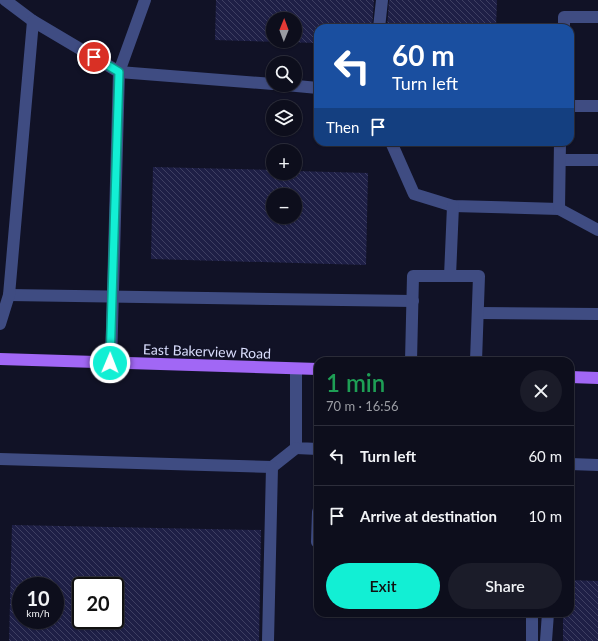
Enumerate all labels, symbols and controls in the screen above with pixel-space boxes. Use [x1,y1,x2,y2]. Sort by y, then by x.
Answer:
north arrow [266,12,302,48]
map controls [266,12,302,224]
text: 60 m [392,38,455,72]
pin [77,40,111,74]
icon: left [326,40,378,92]
icon: arrive [83,46,105,68]
button: search [266,56,302,92]
text: Turn left [392,72,458,94]
button: layers [266,100,302,136]
icon: arrive [367,116,389,138]
text: Then [326,118,359,136]
button: + [266,144,302,180]
button: − [266,188,302,224]
street label: East Bakerview Road [143,340,271,362]
position arrow [89,342,131,384]
text: 1 min [326,368,385,397]
button: close [520,370,562,412]
text: 70 m · 16:56 [326,398,399,414]
icon: left [326,445,348,467]
text: Turn left [360,447,416,465]
text: 60 m [528,447,562,465]
icon: arrive [326,505,348,527]
text: Arrive at destination [360,507,497,525]
text: 10 m [528,507,562,525]
button: Exit [326,563,440,609]
button: Share [448,563,562,609]
speed limit sign: 20 [72,577,124,629]
text: 10 [26,586,50,610]
text: km/h [26,607,50,619]

